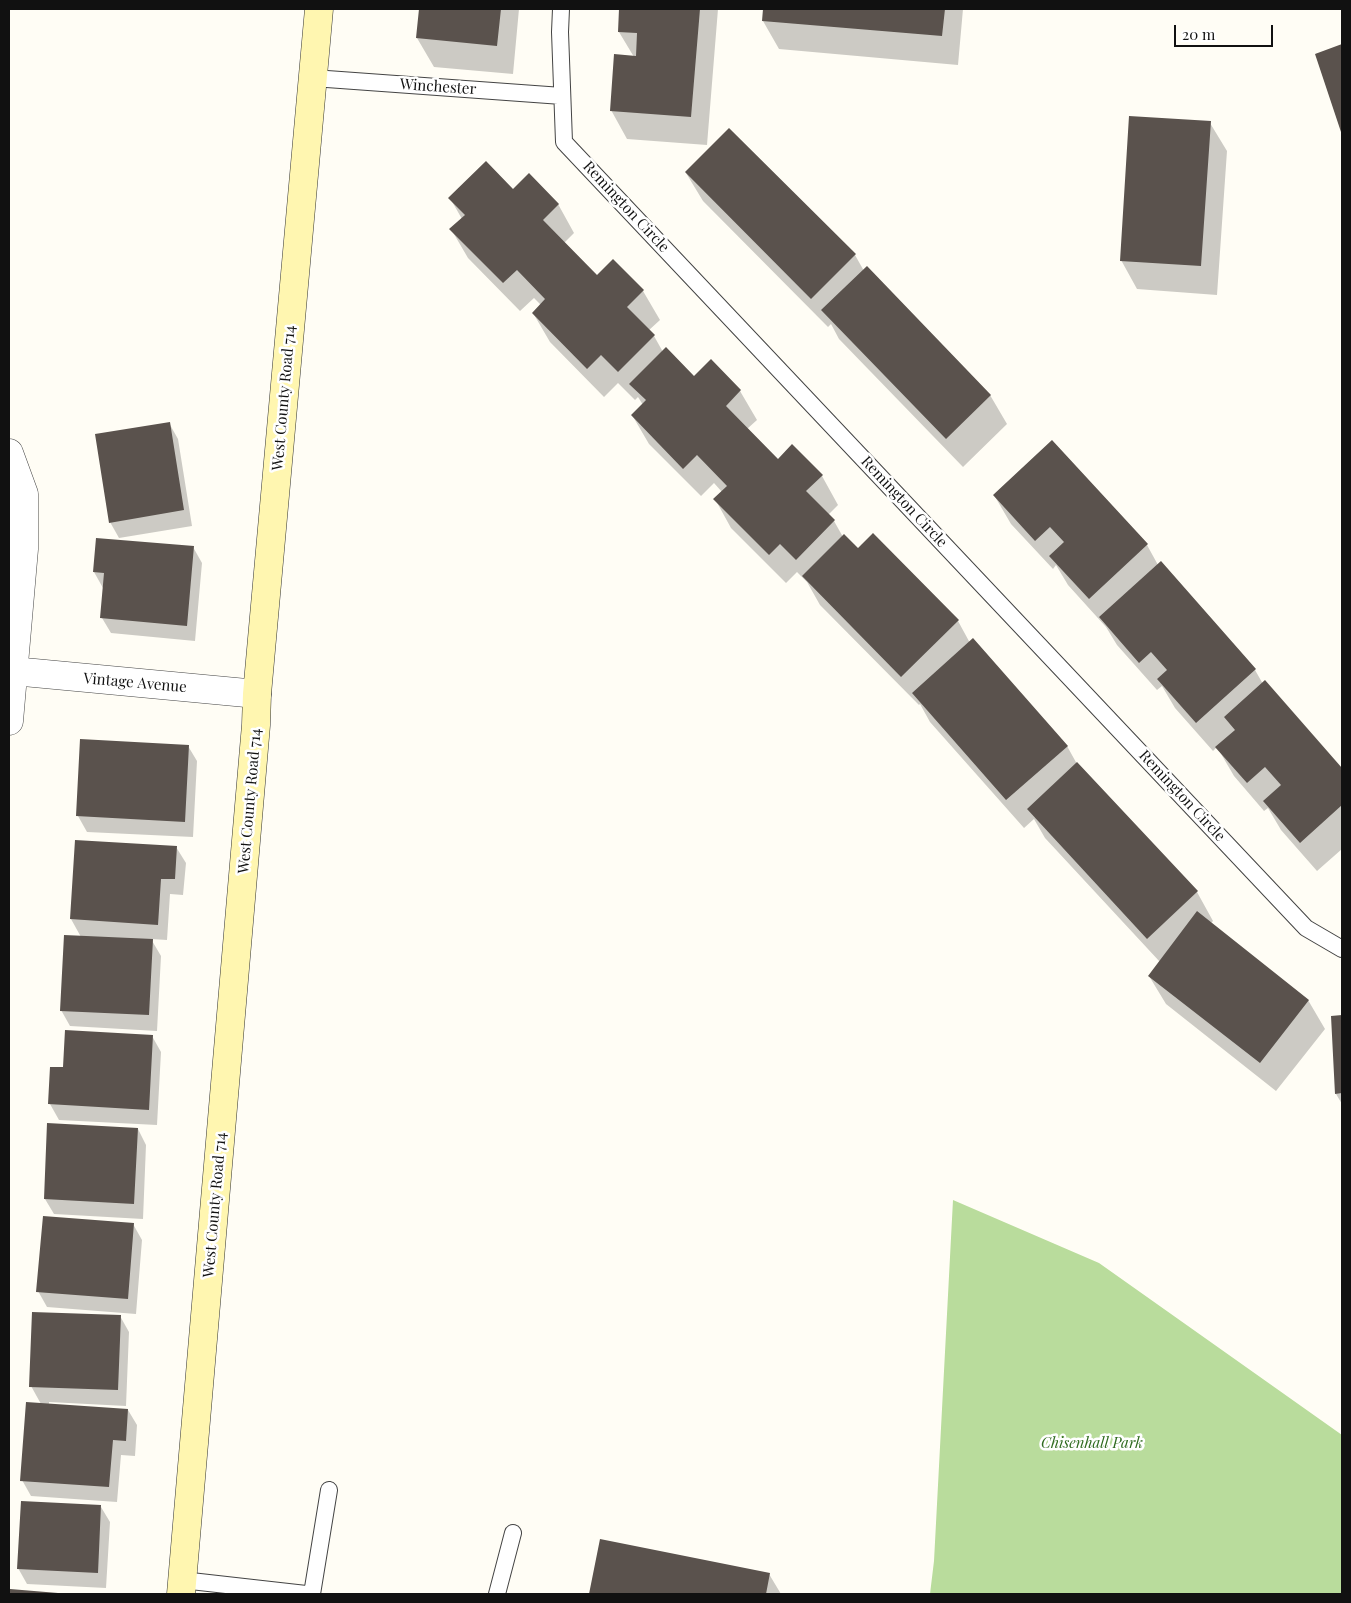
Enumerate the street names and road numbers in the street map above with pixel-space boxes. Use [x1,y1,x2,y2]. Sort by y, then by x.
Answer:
street label: Winchester [399,75,477,99]
street label: Remington Circle [579,158,673,256]
street label: West County Road 714 [269,325,299,471]
street label: Remington Circle [857,453,951,551]
street label: Vintage Avenue [83,670,187,696]
street label: West County Road 714 [235,728,265,874]
street label: Remington Circle [1135,747,1229,845]
street label: West County Road 714 [200,1132,230,1278]

